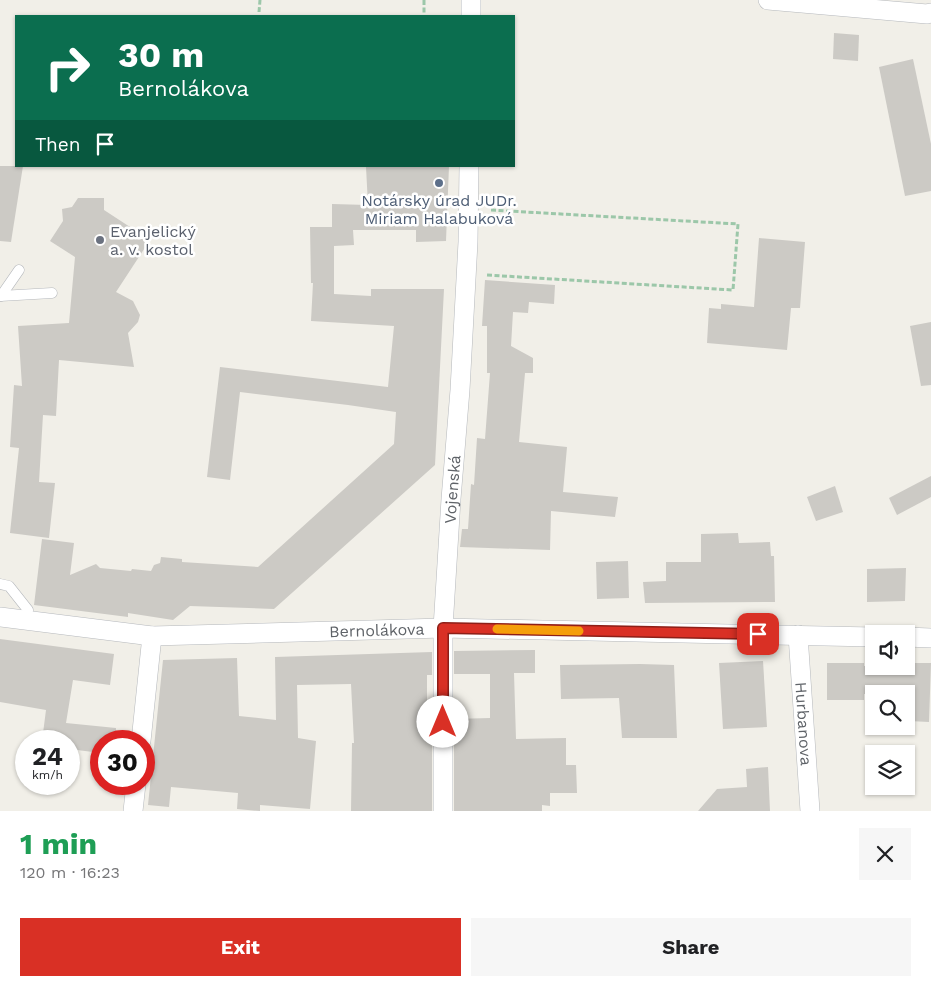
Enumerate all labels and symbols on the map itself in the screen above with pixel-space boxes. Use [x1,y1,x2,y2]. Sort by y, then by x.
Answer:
marker: Notársky úrad JUDr. Miriam Halabuková [433,177,445,189]
place label: Notársky úrad JUDr. Miriam Halabuková [361,191,517,228]
place label: Evanjelický a. v. kostol [110,222,196,259]
marker: Evanjelický a. v. kostol [94,234,106,246]
street label: Vojenská [440,454,465,524]
pin [737,613,779,655]
street label: Bernolákova [329,620,425,641]
street label: Hurbanova [791,681,816,766]
position arrow [416,695,468,747]
speed limit sign: 30 [90,730,155,795]

